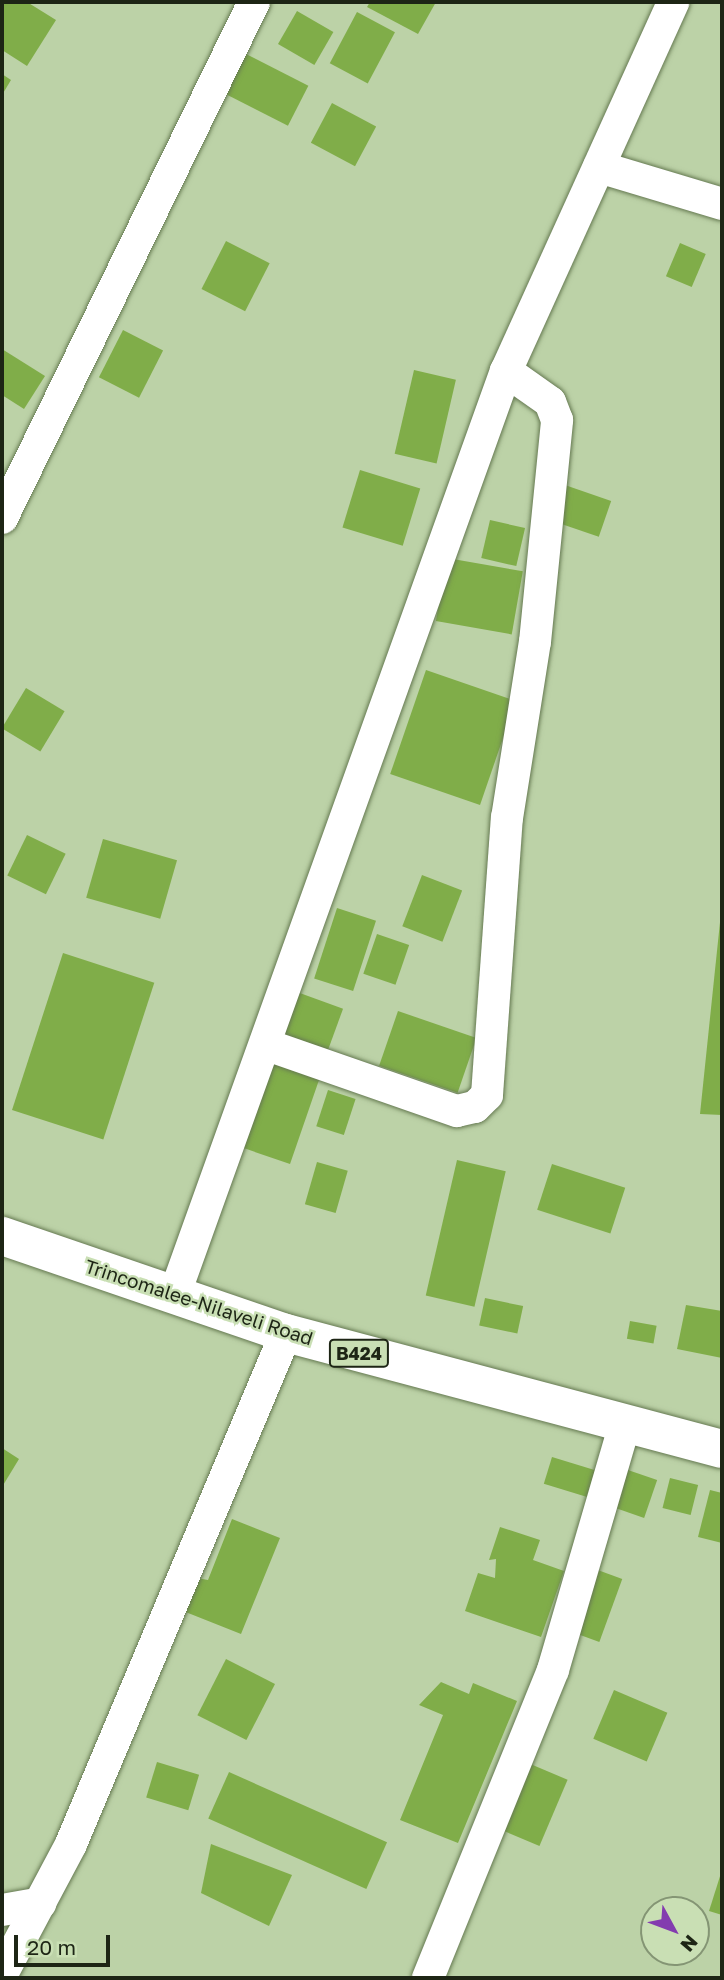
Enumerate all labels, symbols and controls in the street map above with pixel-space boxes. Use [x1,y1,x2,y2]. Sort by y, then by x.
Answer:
street label: Trincomalee-Nilaveli Road [82,1254,316,1350]
road number: B424 [328,1338,390,1368]
north arrow [640,1896,710,1966]
scale bar [18,1920,114,1964]
text: N [676,1931,703,1957]
text: 20 m [27,1934,76,1960]

